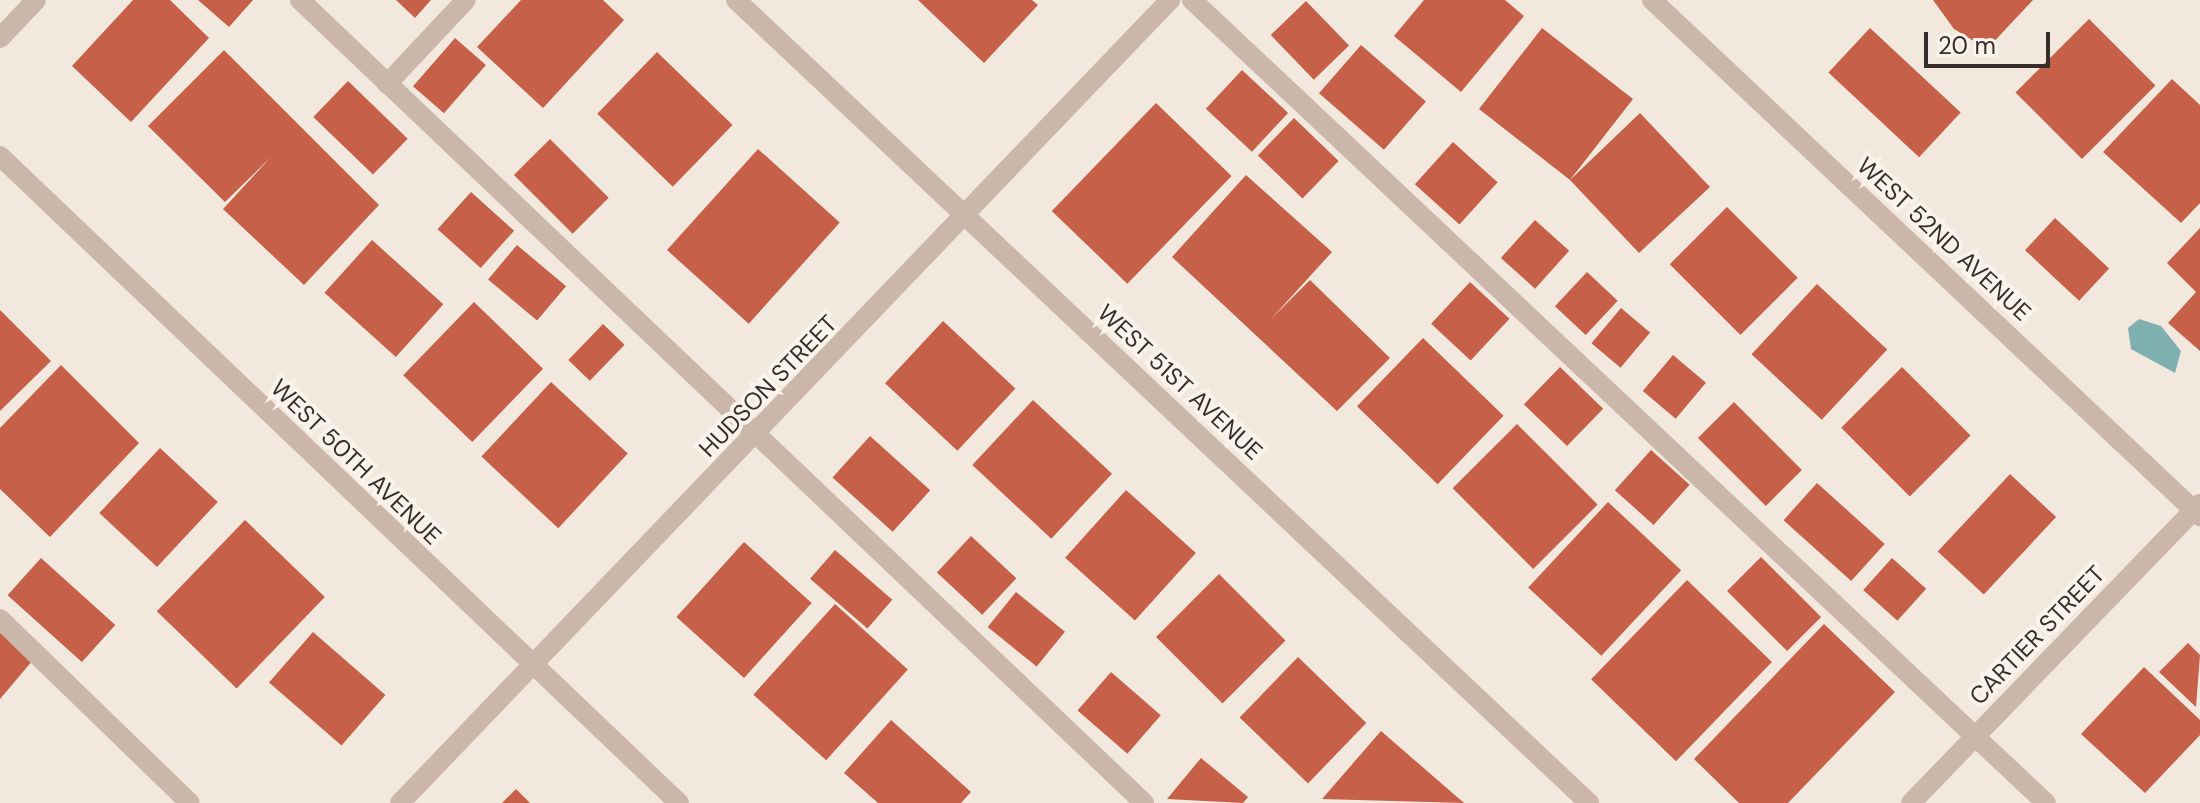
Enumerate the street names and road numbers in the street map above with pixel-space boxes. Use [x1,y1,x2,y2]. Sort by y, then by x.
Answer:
street label: WEST 52ND AVENUE [1851,151,2037,327]
street label: WEST 51ST AVENUE [1092,298,1268,466]
street label: HUDSON STREET [693,309,843,463]
street label: WEST 50TH AVENUE [265,373,447,551]
street label: CARTIER STREET [1963,560,2111,710]

